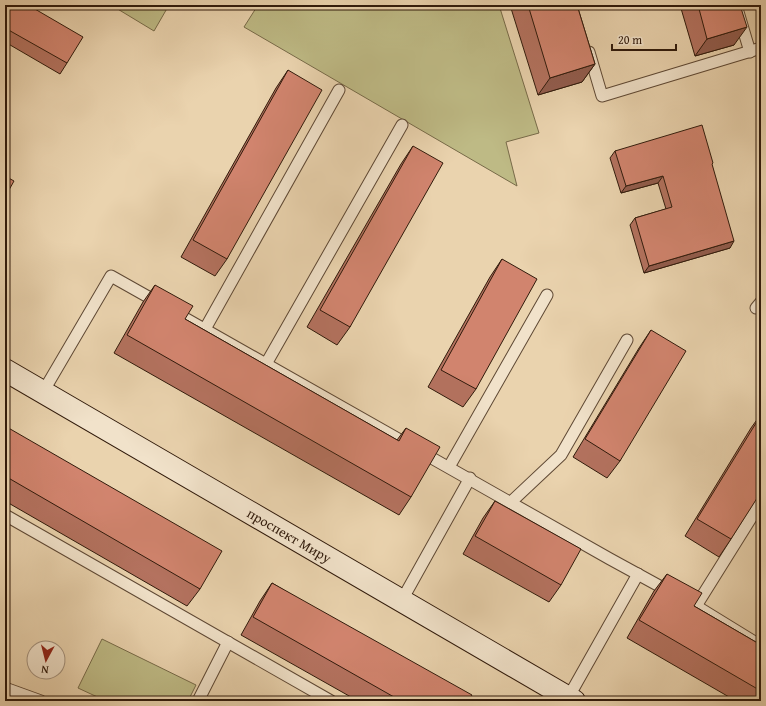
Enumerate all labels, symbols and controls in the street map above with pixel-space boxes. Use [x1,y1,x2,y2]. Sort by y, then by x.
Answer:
scale bar [612,26,676,52]
text: 20 m [618,31,642,48]
street label: проспект Миру [243,503,335,568]
north arrow [26,640,66,680]
text: N [40,661,49,678]

